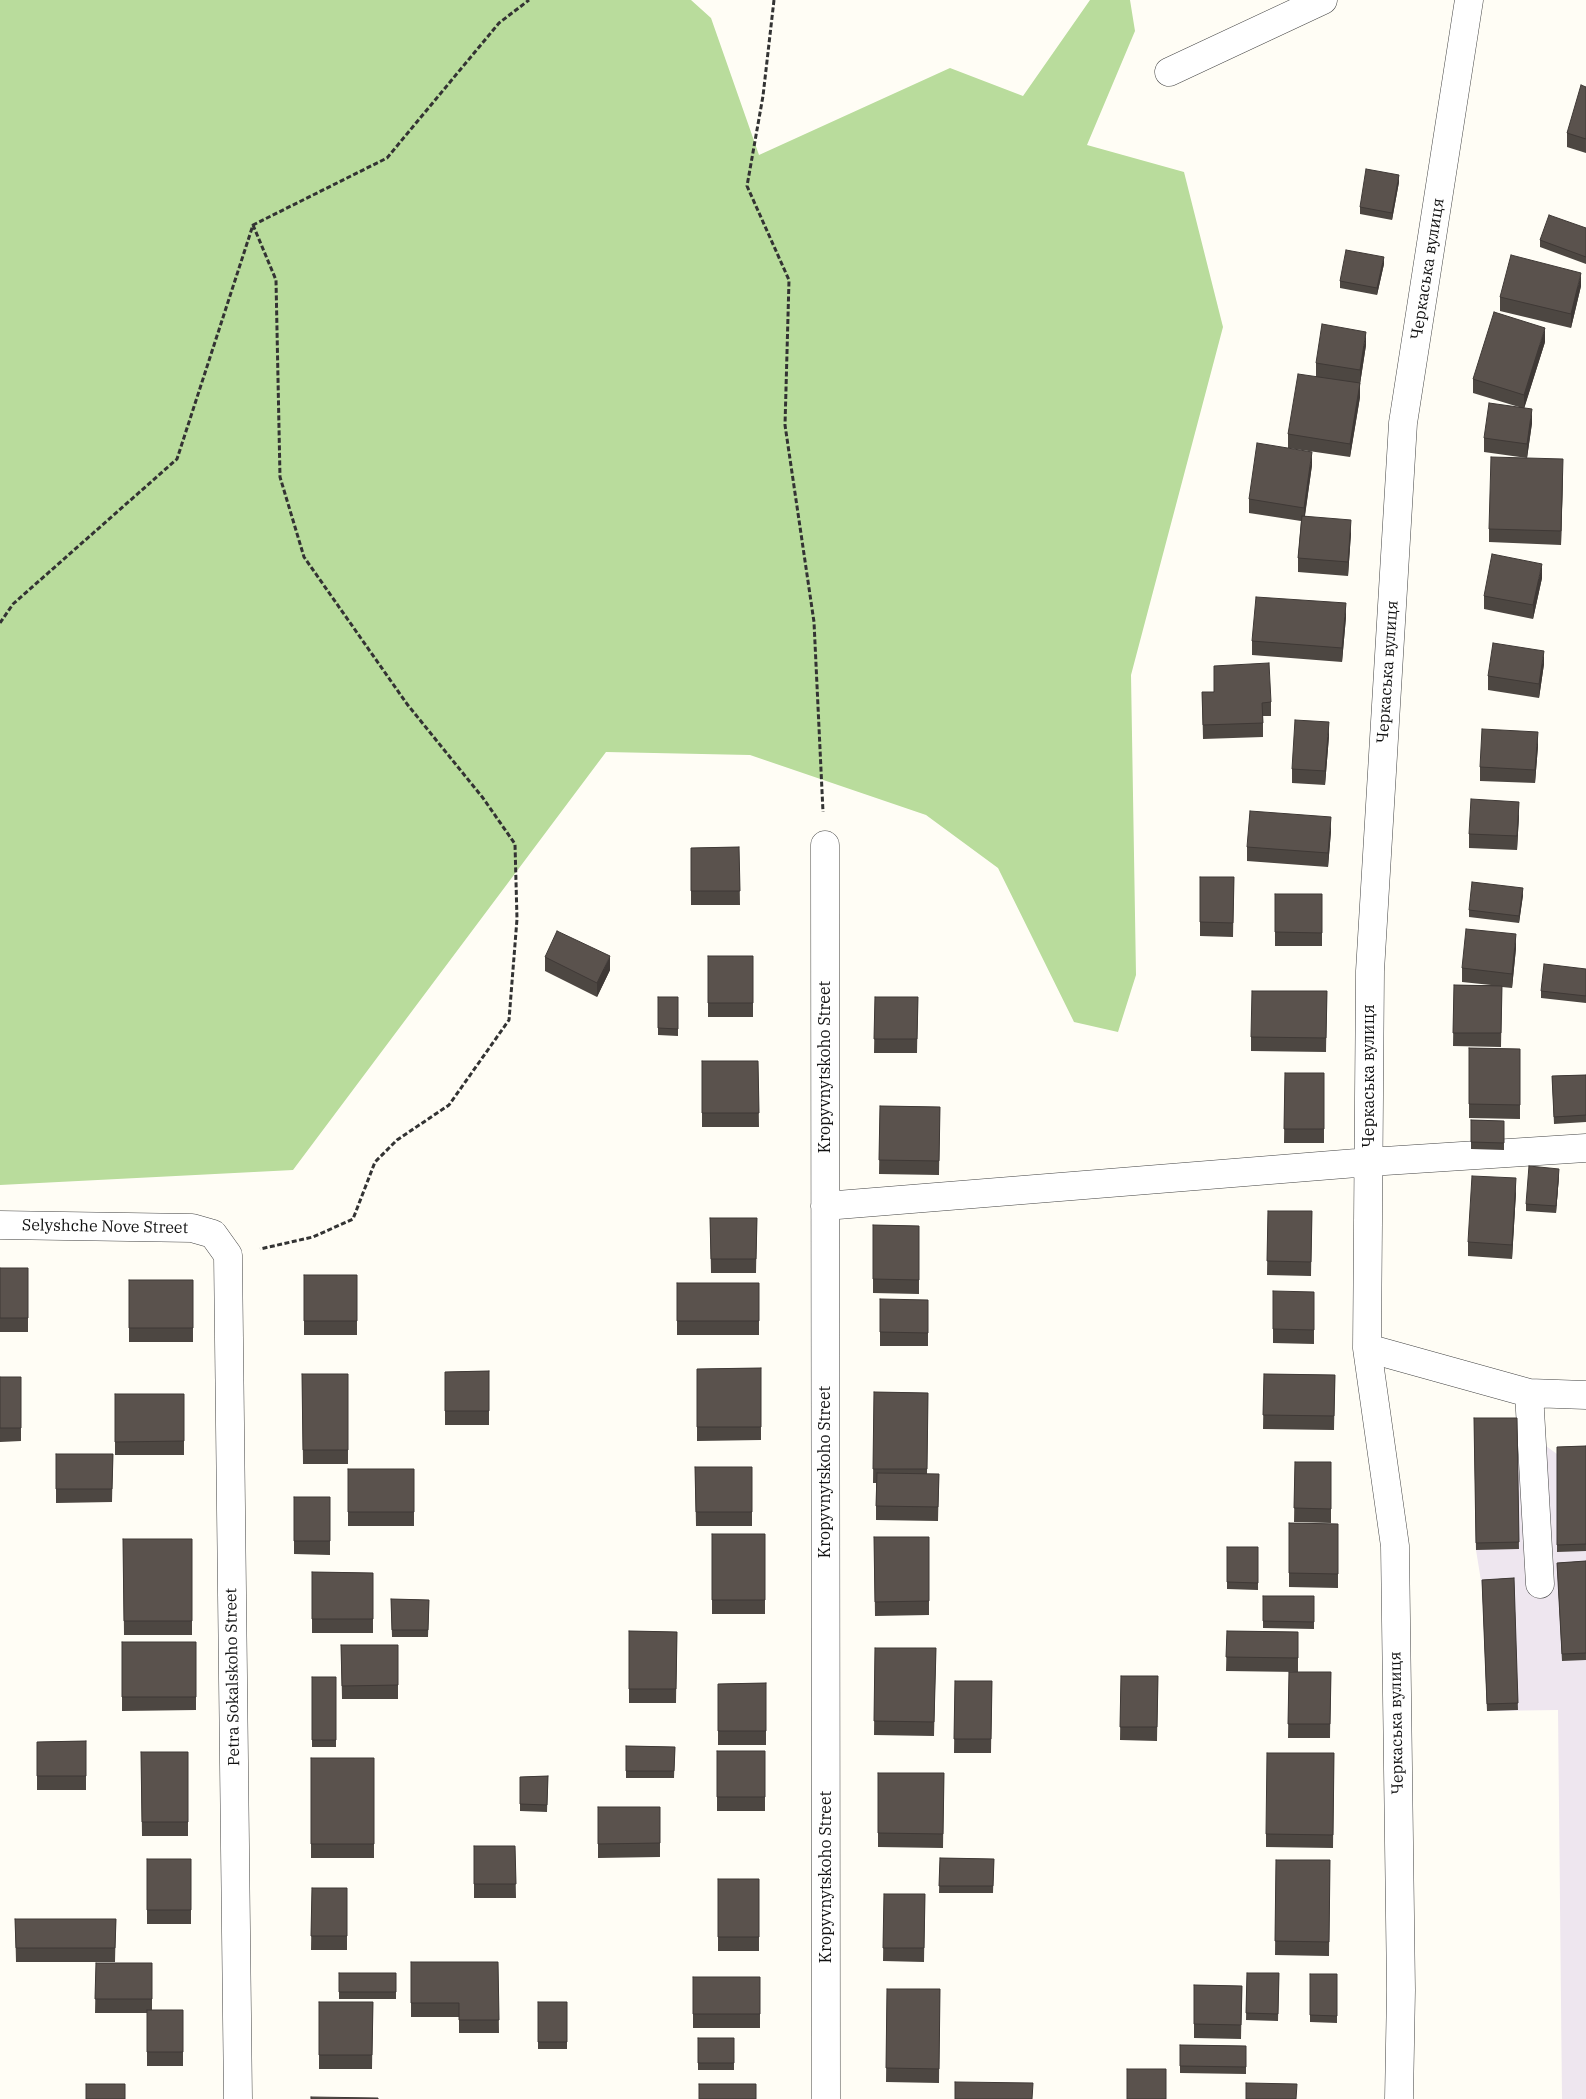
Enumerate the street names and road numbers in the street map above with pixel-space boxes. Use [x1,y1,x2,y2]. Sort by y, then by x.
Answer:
street label: Черкаська вулиця [1407,197,1449,341]
street label: Черкаська вулиця [1373,600,1403,744]
street label: Kropyvnytskoho Street [815,981,835,1153]
street label: Черкаська вулиця [1359,1004,1379,1148]
street label: Selyshche Nove Street [22,1216,188,1238]
street label: Kropyvnytskoho Street [815,1386,835,1558]
street label: Petra Sokalskoho Street [222,1588,244,1766]
street label: Черкаська вулиця [1386,1651,1408,1795]
street label: Kropyvnytskoho Street [816,1791,836,1963]

